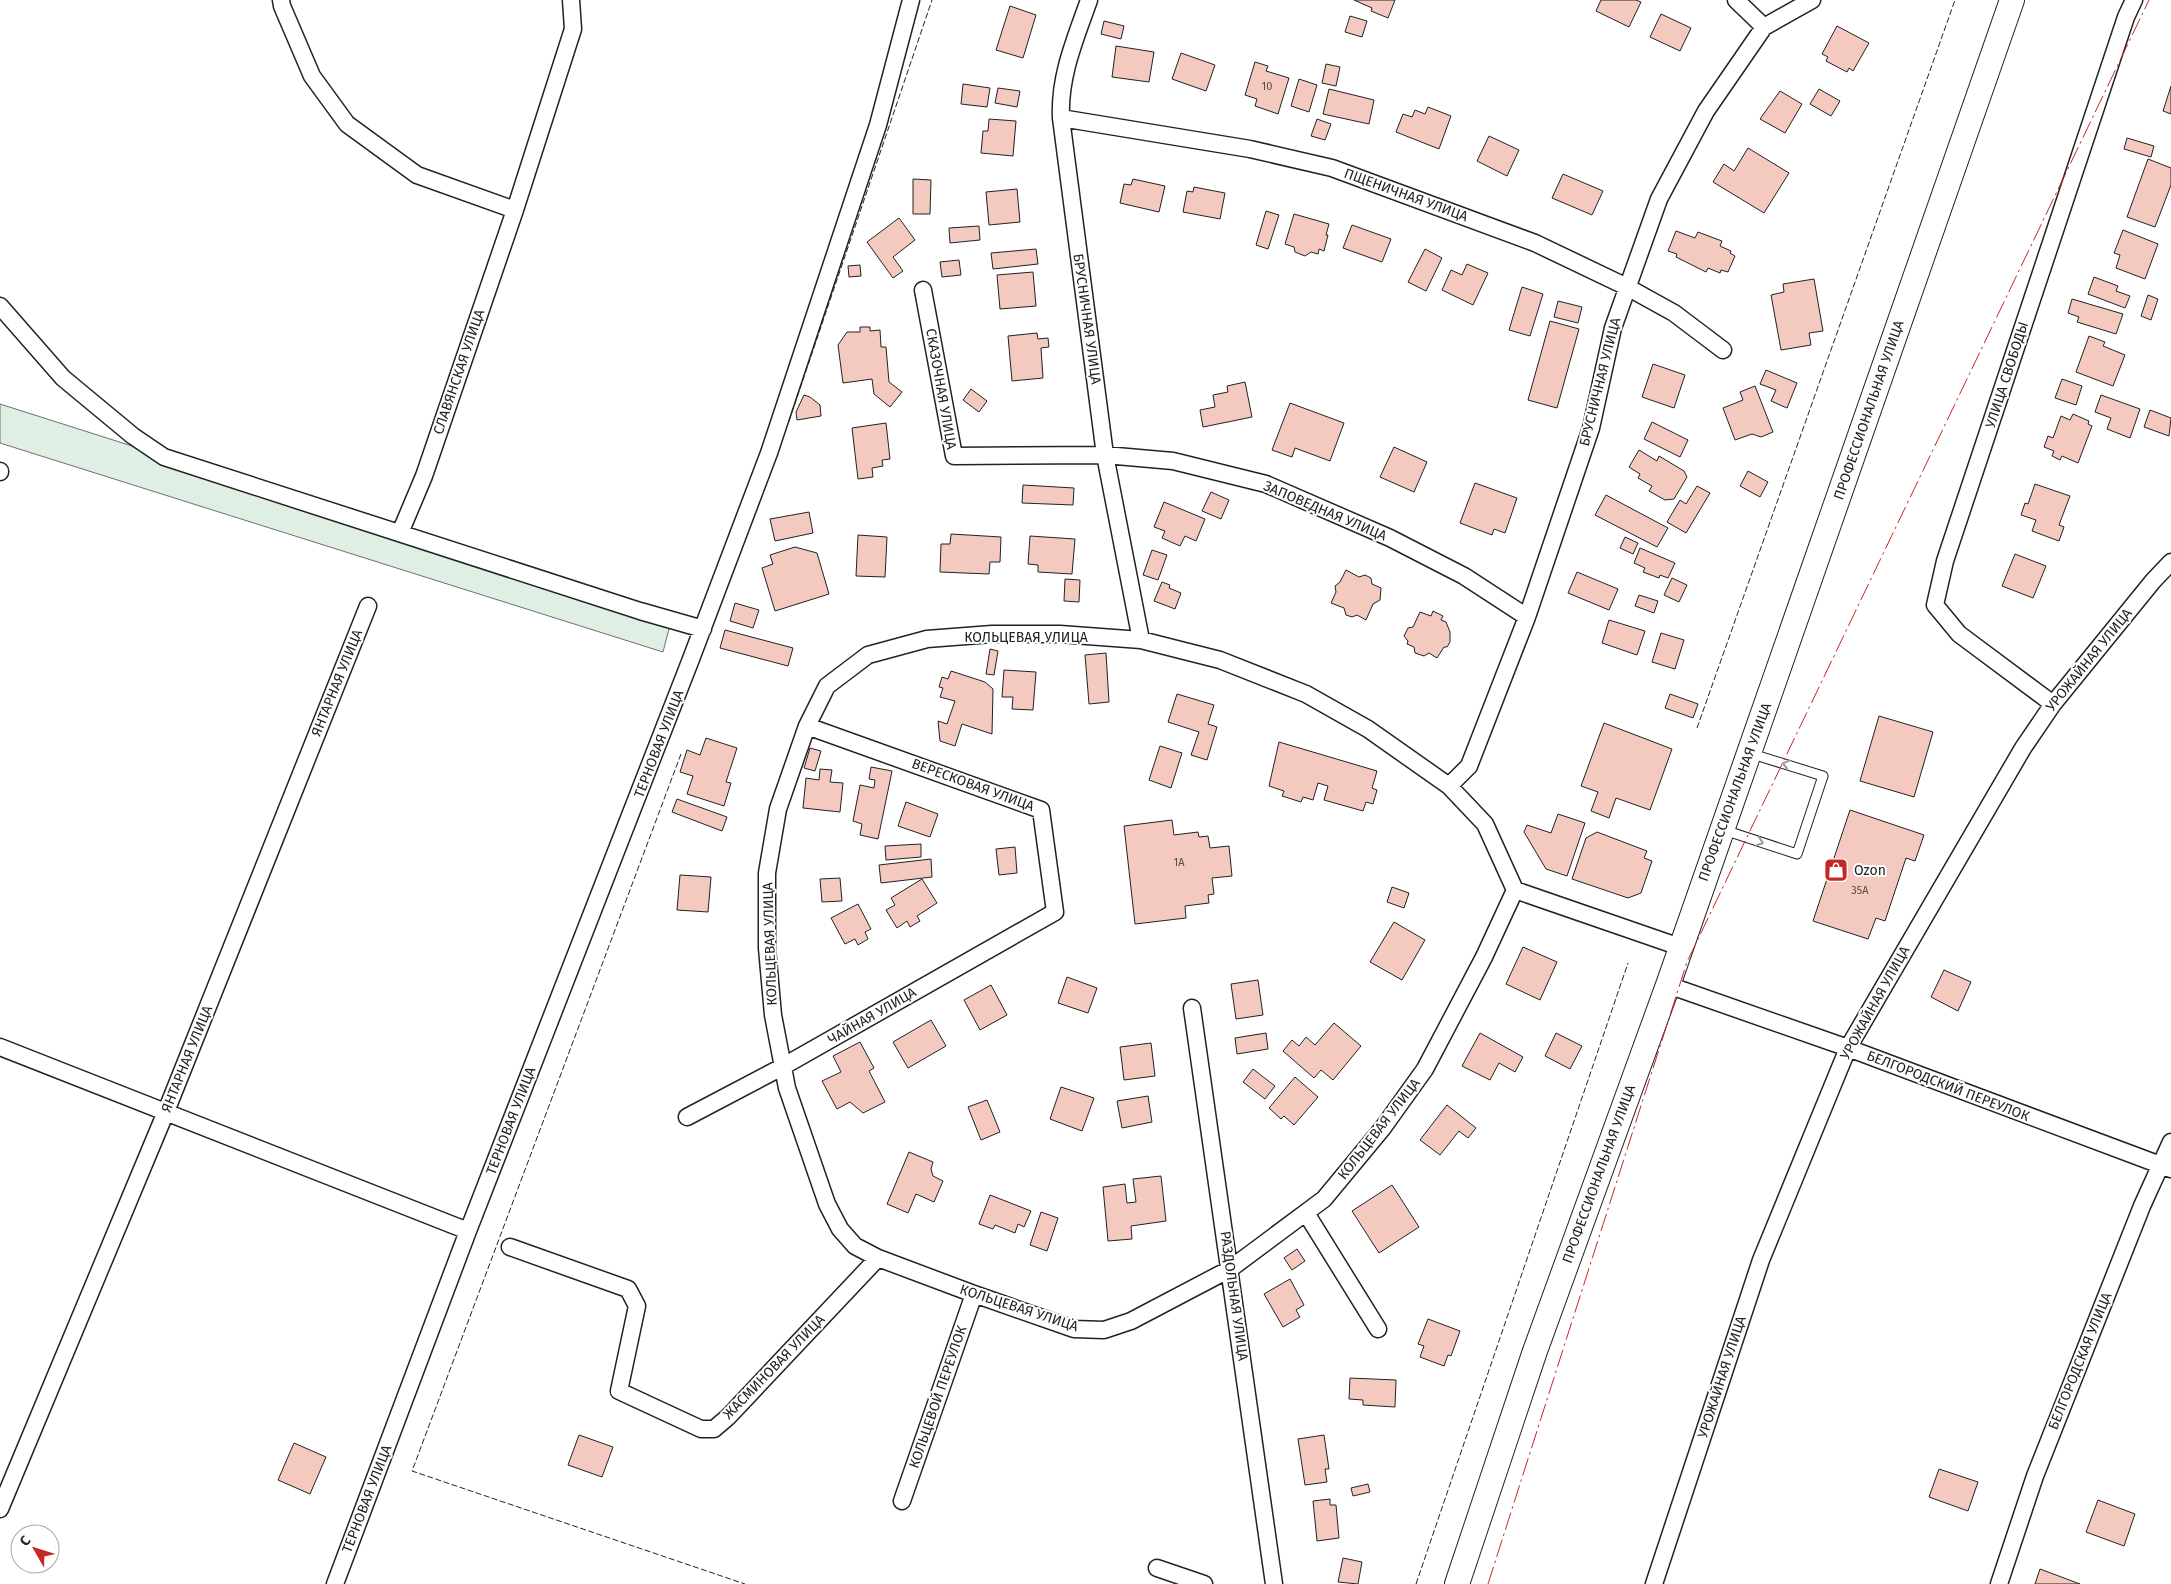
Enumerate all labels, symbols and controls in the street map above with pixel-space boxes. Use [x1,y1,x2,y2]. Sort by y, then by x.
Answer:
house number: 10 [1262,80,1272,93]
street label: ПЩЕНИЧНАЯ УЛИЦА [1342,165,1470,225]
street label: БРУСНИЧНАЯ УЛИЦА [1069,252,1105,386]
street label: СЛАВЯНСКАЯ УЛИЦА [430,307,488,437]
street label: БРУСНИЧНАЯ УЛИЦА [1576,316,1624,448]
street label: ПРОФЕССИОНАЛЬНАЯ УЛИЦА [1830,318,1908,502]
street label: УЛИЦА СВОБОДЫ [1982,320,2032,430]
street label: СКАЗОЧНАЯ УЛИЦА [922,327,960,451]
street label: ЗАПОВЕДНАЯ УЛИЦА [1261,477,1389,545]
street label: УРОЖАЙНАЯ УЛИЦА [2042,605,2136,715]
street label: ЯНТАРНАЯ УЛИЦА [308,627,366,739]
street label: КОЛЬЦЕВАЯ УЛИЦА [964,629,1088,646]
street label: ТЕРНОВАЯ УЛИЦА [631,688,687,800]
street label: ПРОФЕССИОНАЛЬНАЯ УЛИЦА [1695,700,1775,884]
street label: ВЕРЕСКОВАЯ УЛИЦА [909,755,1037,815]
one-way arrow [1783,760,1791,770]
one-way arrow [1755,836,1763,846]
house number: 1А [1173,856,1185,869]
shop icon: Ozon [1823,857,1849,883]
place label: Ozon [1854,862,1886,879]
street label: КОЛЬЦЕВАЯ УЛИЦА [759,882,781,1006]
house number: 35А [1851,884,1869,897]
street label: УРОЖАЙНАЯ УЛИЦА [1837,943,1913,1063]
street label: ЧАЙНАЯ УЛИЦА [825,984,919,1048]
street label: ЯНТАРНАЯ УЛИЦА [158,1003,216,1115]
street label: БЕЛГОРОДСКИЙ ПЕРЕУЛОК [1864,1047,2032,1125]
street label: ТЕРНОВАЯ УЛИЦА [483,1065,539,1177]
street label: КОЛЬЦЕВАЯ УЛИЦА [1334,1075,1424,1183]
street label: ПРОФЕССИОНАЛЬНАЯ УЛИЦА [1559,1082,1639,1266]
street label: РАЗДОЛЬНАЯ УЛИЦА [1216,1230,1252,1362]
street label: КОЛЬЦЕВАЯ УЛИЦА [958,1281,1080,1335]
street label: БЕЛГОРОДСКАЯ УЛИЦА [2045,1290,2115,1432]
street label: ЖАСМИНОВАЯ УЛИЦА [720,1311,828,1423]
street label: УРОЖАЙНАЯ УЛИЦА [1694,1314,1750,1440]
street label: КОЛЬЦЕВОЙ ПЕРЕУЛОК [906,1323,971,1471]
street label: ТЕРНОВАЯ УЛИЦА [339,1443,395,1555]
north arrow [10,1524,60,1574]
text: С [16,1533,34,1550]

